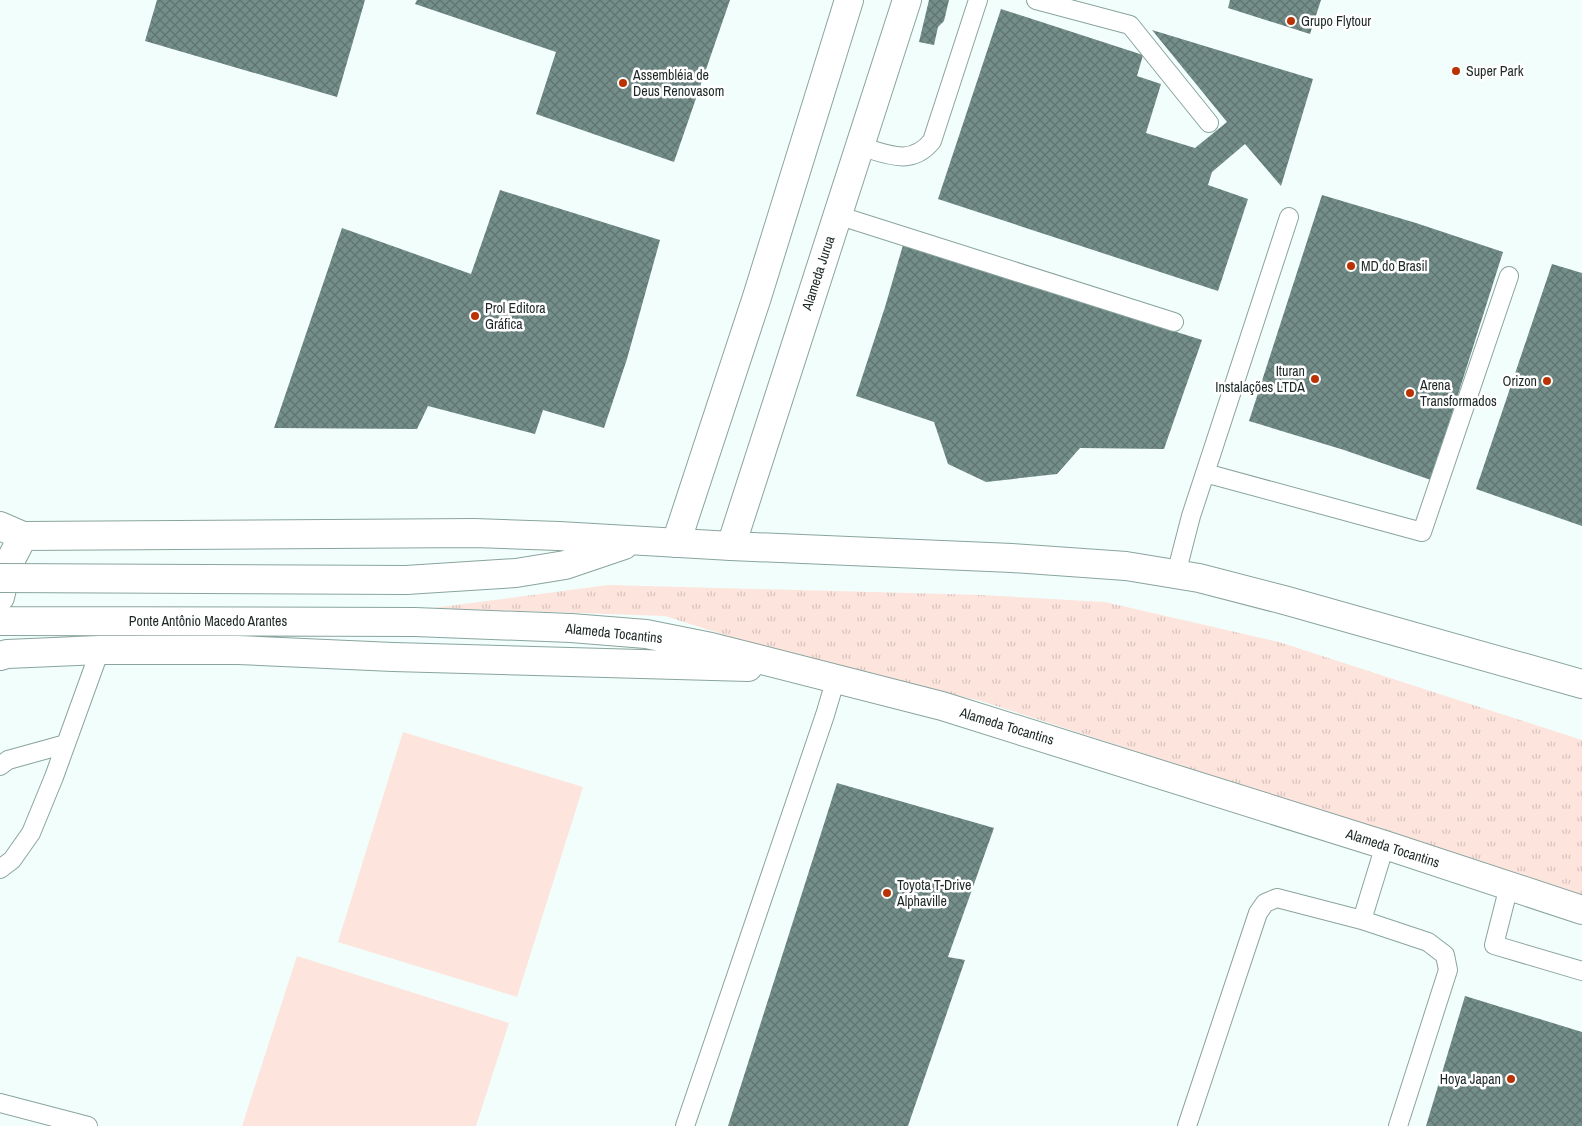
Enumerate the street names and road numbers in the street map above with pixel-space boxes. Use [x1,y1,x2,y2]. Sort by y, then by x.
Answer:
street label: Alameda Jurua [797,233,839,313]
street label: Ponte Antônio Macedo Arantes [129,612,287,630]
street label: Alameda Tocantins [564,619,664,647]
street label: Alameda Tocantins [957,703,1056,749]
street label: Alameda Tocantins [1343,824,1442,872]

